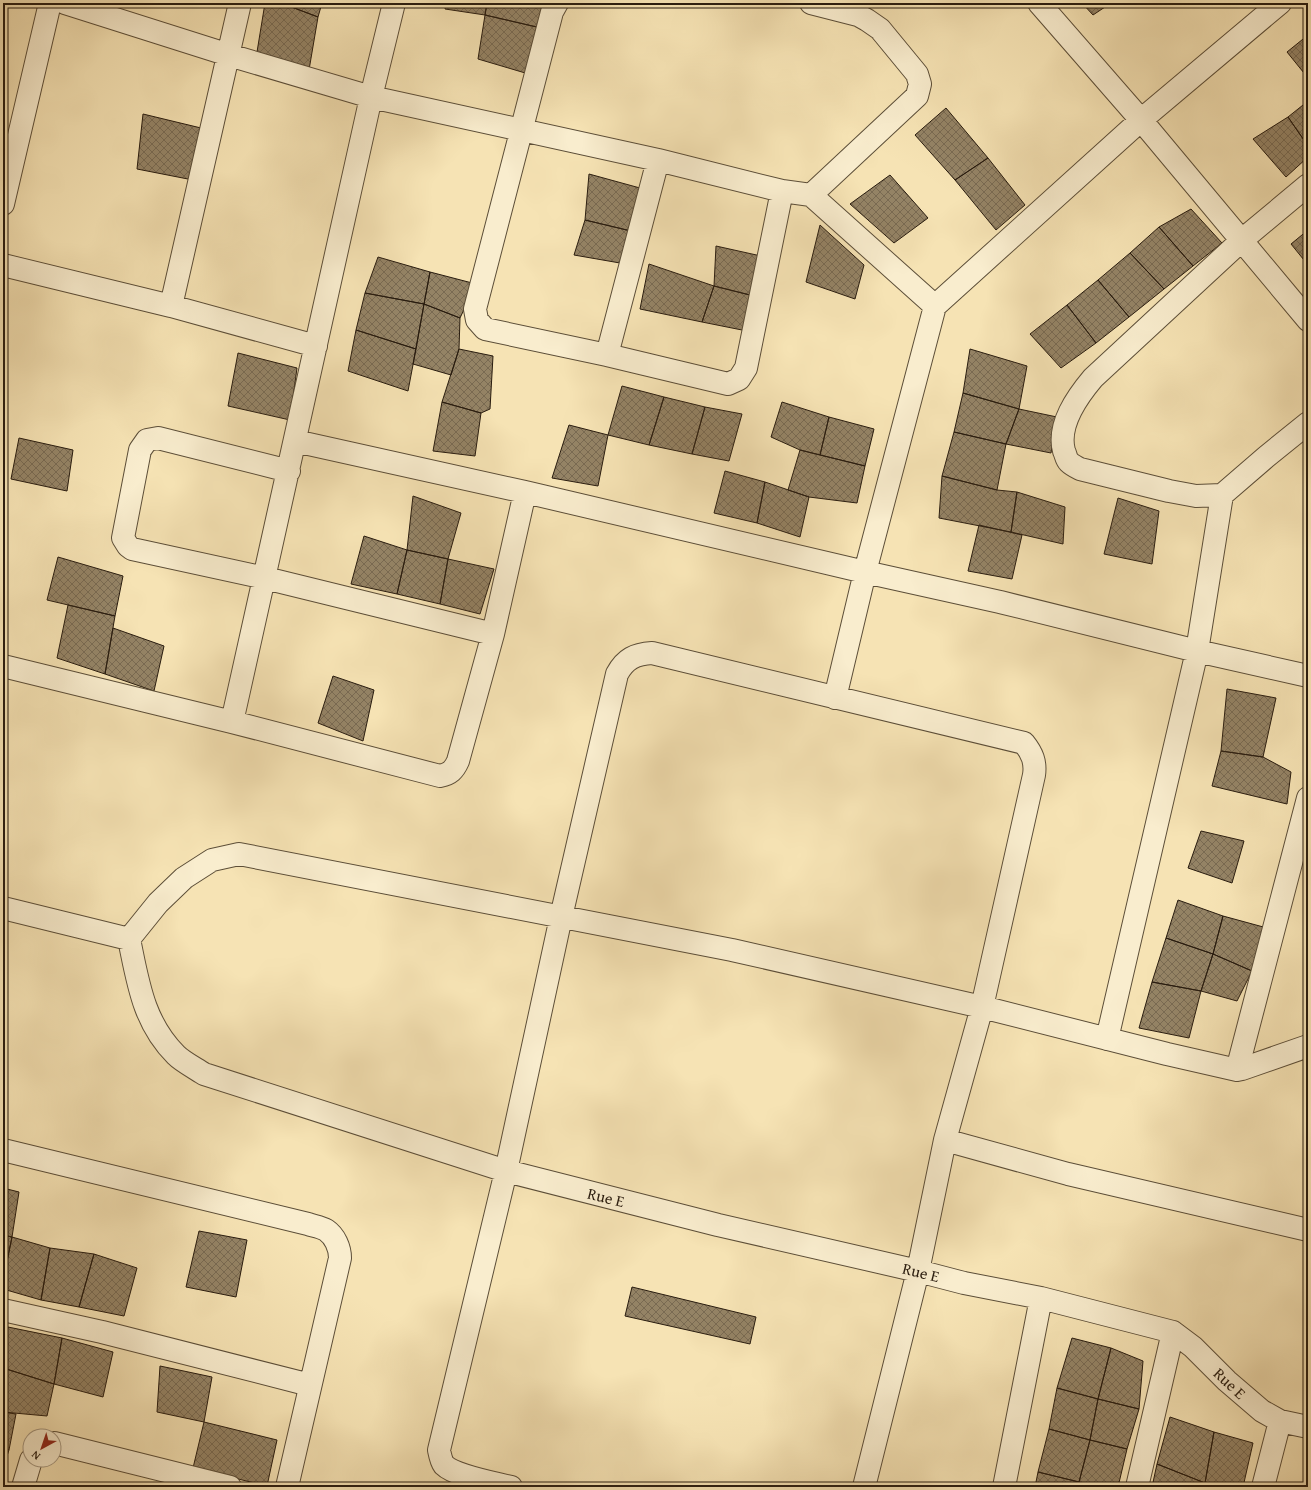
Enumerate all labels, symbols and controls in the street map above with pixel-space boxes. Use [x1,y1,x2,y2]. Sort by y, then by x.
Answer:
street label: Rue E [585,1181,627,1213]
street label: Rue E [900,1256,942,1288]
street label: Rue E [1208,1362,1252,1404]
north arrow [22,1428,62,1468]
text: N [27,1447,44,1464]

